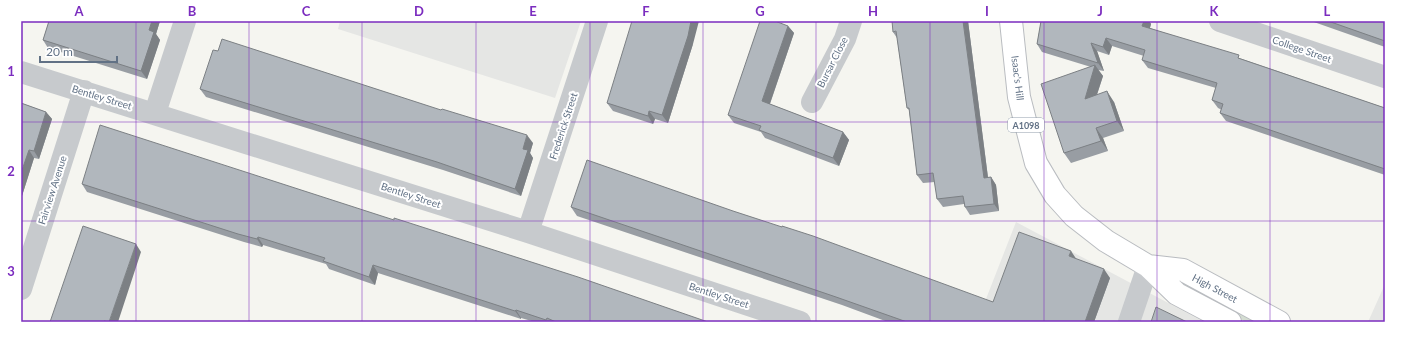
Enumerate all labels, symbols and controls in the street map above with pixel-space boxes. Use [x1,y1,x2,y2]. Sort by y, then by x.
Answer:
text: A [73,3,84,19]
text: B [188,3,197,19]
text: C [302,3,311,19]
text: D [414,3,424,19]
text: E [529,3,537,19]
text: F [642,3,650,19]
text: G [755,3,765,19]
text: H [868,3,878,19]
text: I [985,3,989,19]
text: J [1097,3,1103,19]
text: K [1210,3,1220,19]
text: L [1324,3,1331,19]
street label: College Street [1271,33,1333,65]
street label: Bursar Close [814,35,850,89]
scale bar [40,38,117,64]
text: 20 m [46,44,73,59]
street label: Isaac's Hill [1009,55,1027,101]
text: 1 [7,63,15,79]
street label: Bentley Street [71,82,134,112]
street label: Frederick Street [547,91,580,161]
road number: A1098 [1008,118,1044,132]
street label: Fairview Avenue [35,154,69,226]
text: 2 [7,163,15,179]
street label: Bentley Street [380,180,443,210]
text: 3 [7,263,15,279]
street label: High Street [1190,271,1240,305]
street label: Bentley Street [688,280,751,310]

